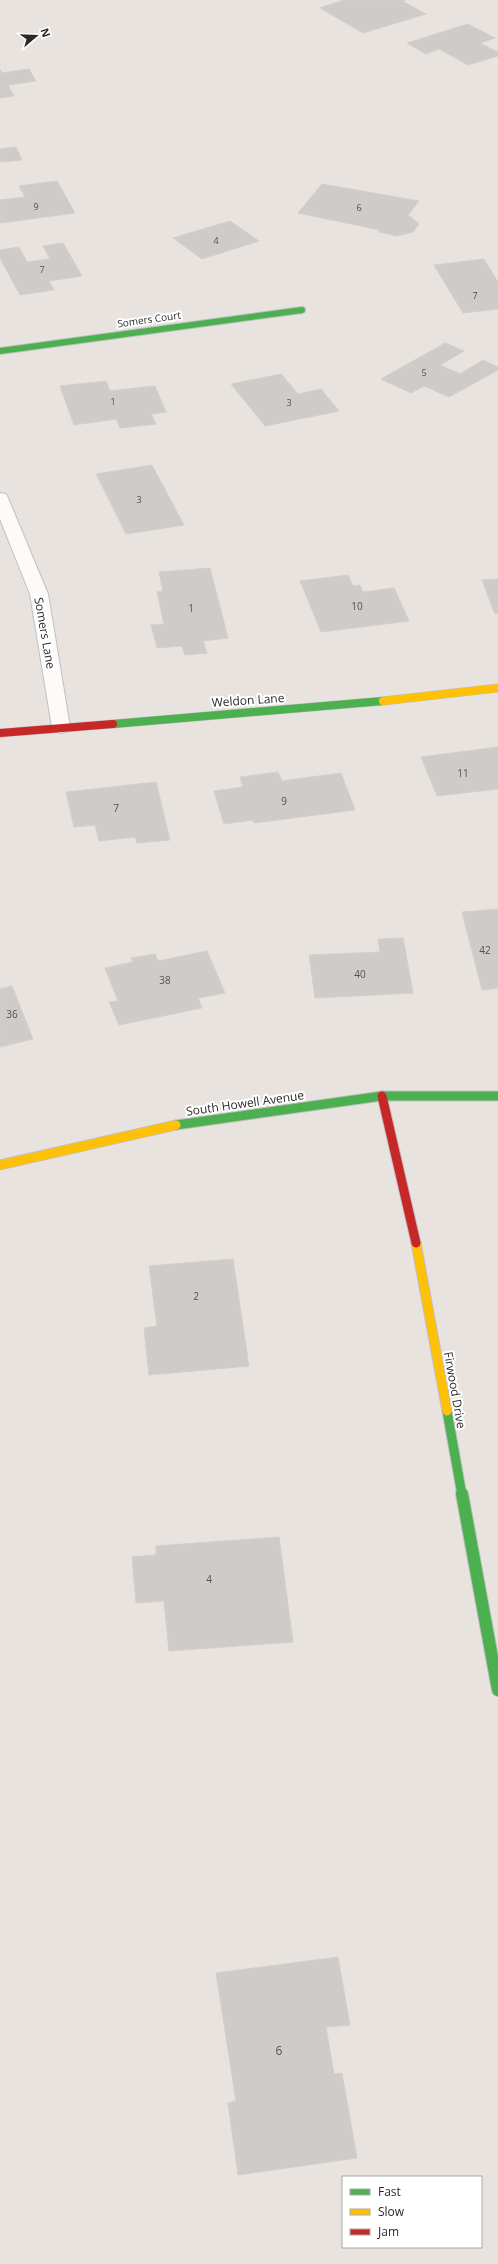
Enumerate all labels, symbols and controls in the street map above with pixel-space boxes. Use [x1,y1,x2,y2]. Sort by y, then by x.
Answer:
north arrow [16,16,56,56]
text: N [37,26,54,39]
house number: 9 [33,200,39,213]
house number: 6 [356,201,362,214]
house number: 4 [213,234,219,247]
house number: 7 [39,263,45,276]
house number: 7 [472,289,478,302]
street label: Somers Court [116,308,182,330]
house number: 5 [421,366,427,379]
house number: 1 [110,395,116,408]
house number: 3 [286,396,292,409]
house number: 3 [136,493,142,506]
street label: Somers Lane [30,596,60,670]
house number: 10 [351,599,363,613]
house number: 1 [188,601,194,615]
street label: Weldon Lane [211,689,285,711]
house number: 11 [457,766,469,780]
house number: 9 [281,794,287,808]
house number: 7 [113,801,119,815]
house number: 42 [479,943,491,957]
house number: 40 [354,967,366,981]
house number: 38 [159,973,171,987]
house number: 36 [6,1007,18,1021]
street label: South Howell Avenue [185,1086,305,1120]
house number: 2 [193,1289,199,1303]
street label: Firwood Drive [440,1350,470,1430]
house number: 4 [206,1572,212,1586]
house number: 6 [276,2042,283,2059]
legend [342,2176,482,2248]
text: Fast [378,2183,401,2200]
text: Slow [378,2203,405,2220]
text: Jam [377,2223,399,2240]

